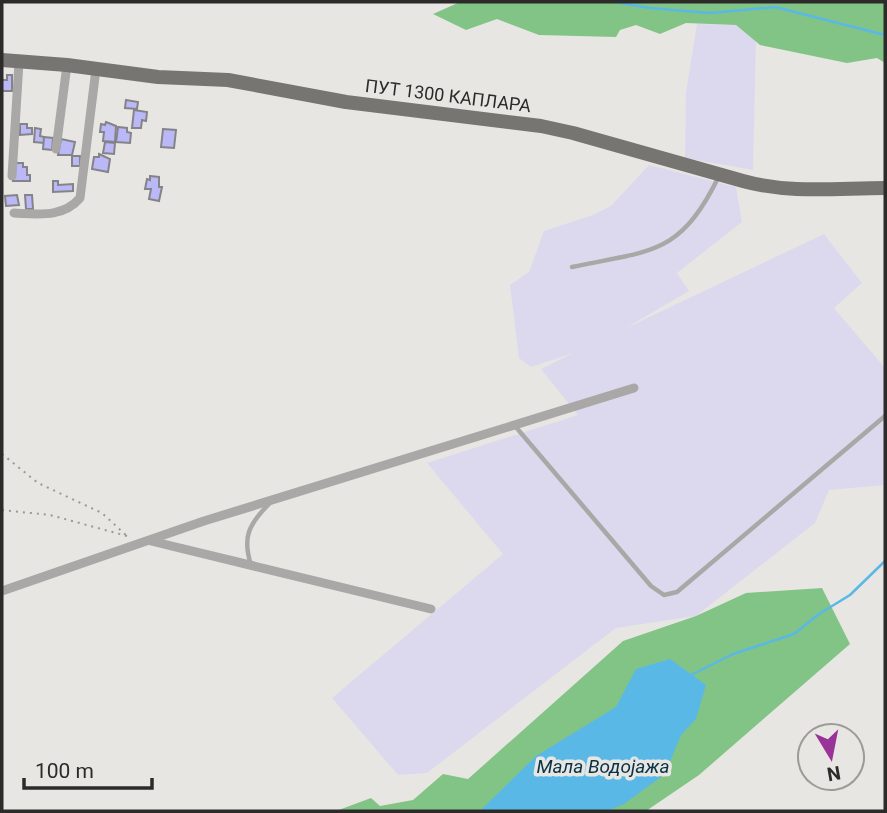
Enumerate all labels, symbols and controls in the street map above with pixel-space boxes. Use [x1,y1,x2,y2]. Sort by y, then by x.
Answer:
street label: ПУТ 1300 КАПЛАРА [364,75,532,116]
north arrow [796,722,866,792]
scale bar [24,746,152,790]
water label: Мала Водојажа [536,755,670,778]
text: 100 m [35,759,94,783]
text: N [825,761,842,786]

